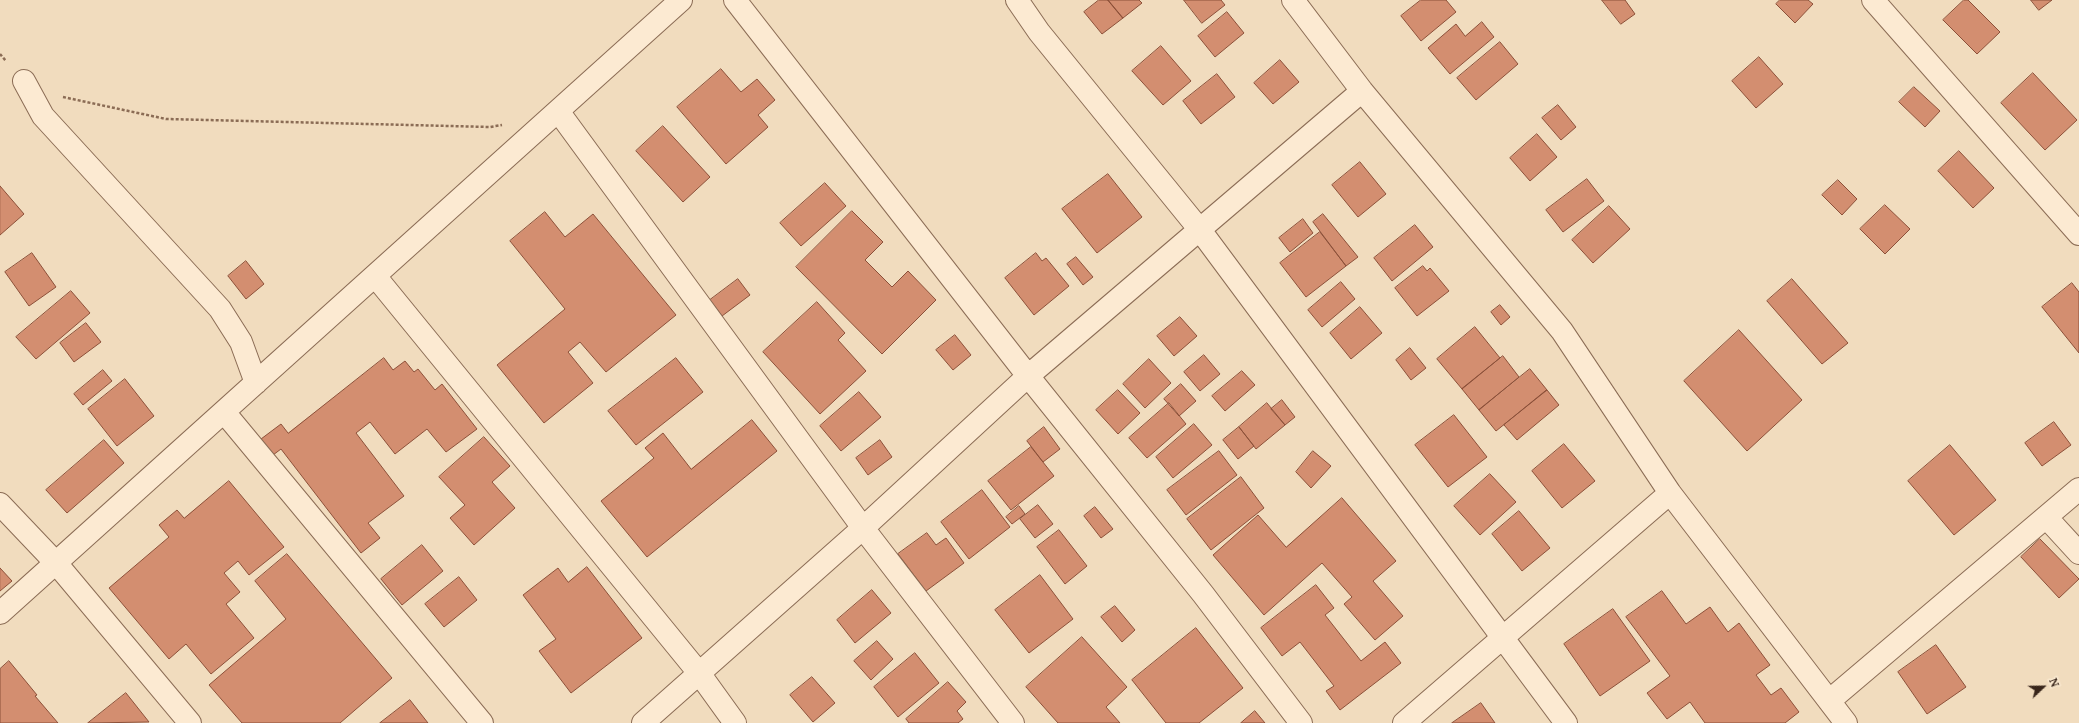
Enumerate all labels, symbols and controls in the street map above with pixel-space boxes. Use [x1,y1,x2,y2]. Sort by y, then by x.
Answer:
north arrow [2023,667,2063,707]
text: N [2046,675,2063,689]

